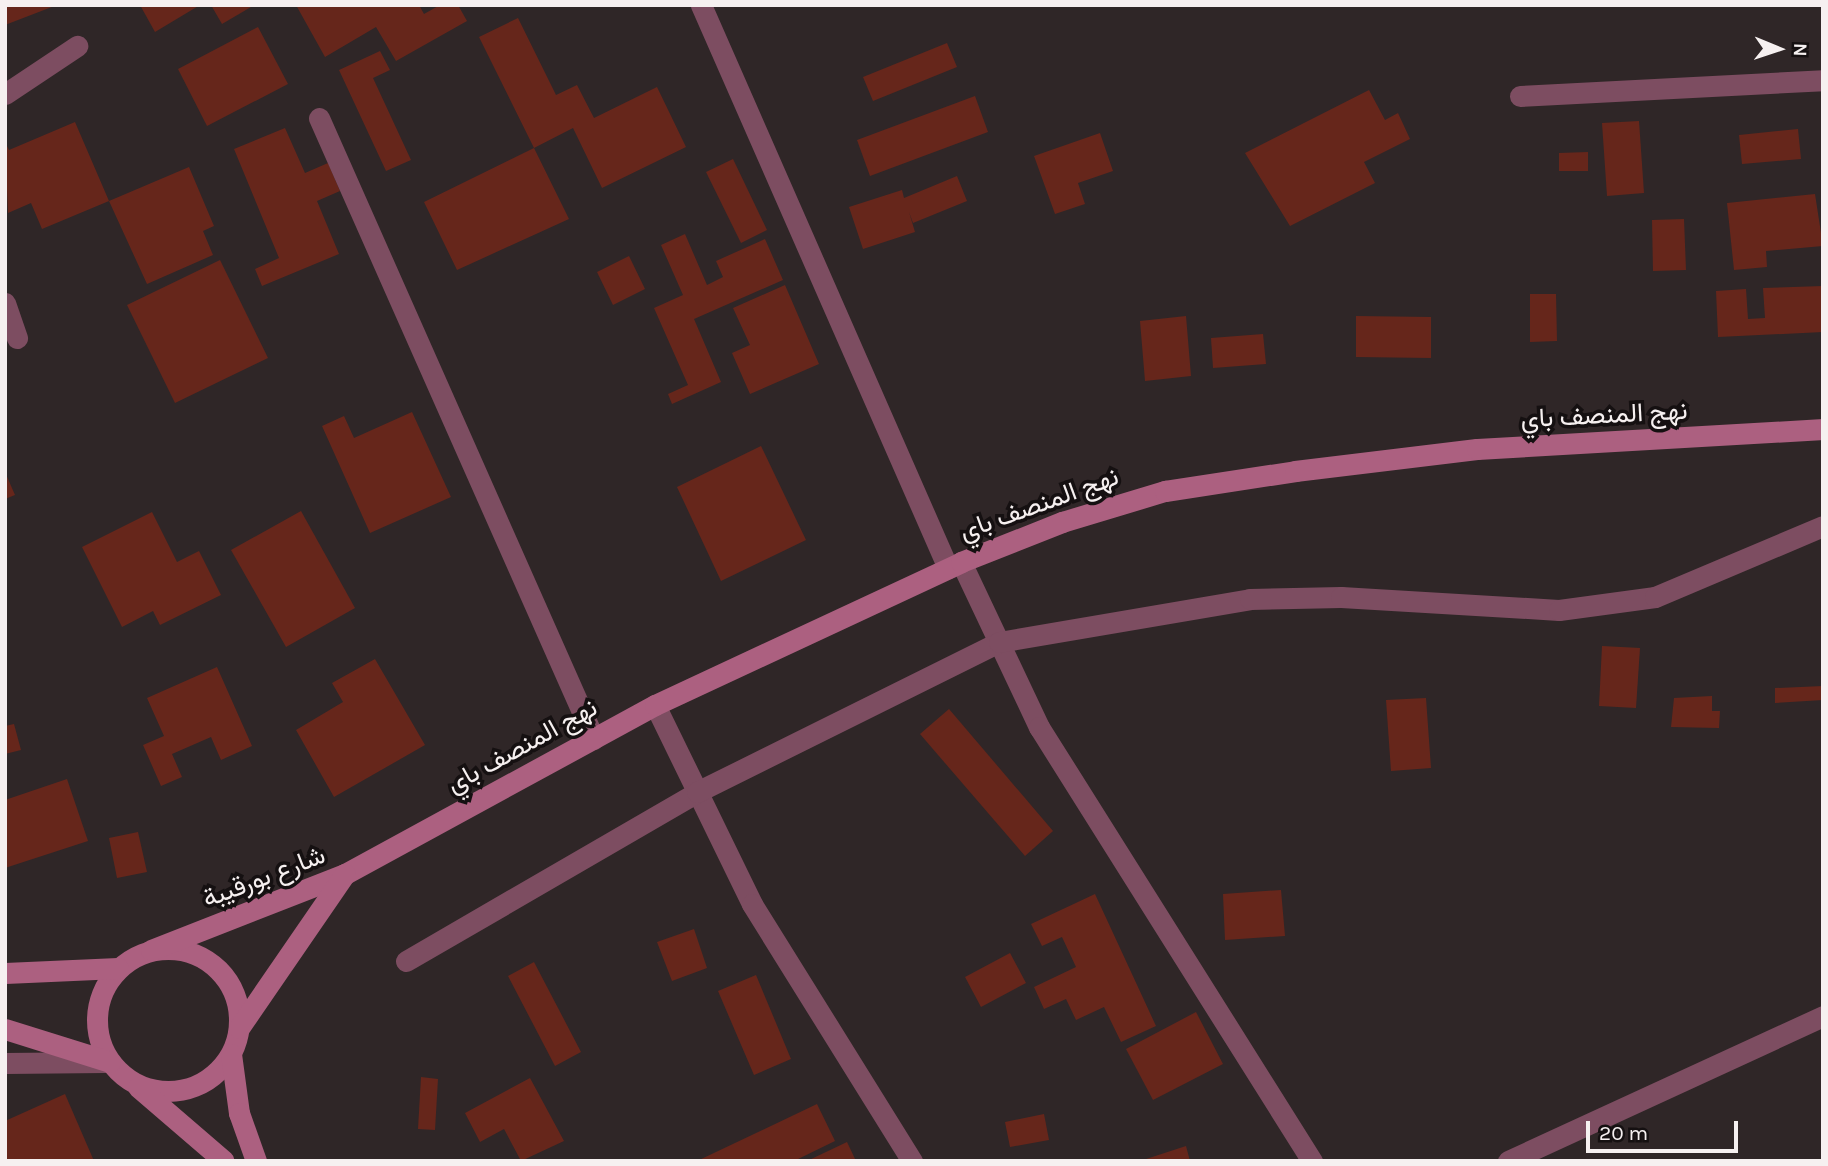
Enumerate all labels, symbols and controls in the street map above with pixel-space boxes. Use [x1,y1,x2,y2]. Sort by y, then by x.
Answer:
north arrow [1744,14,1814,84]
text: N [1789,43,1811,57]
street label: نهج المنصف باي [1520,395,1688,435]
street label: نهج المنصف باي [955,461,1123,547]
street label: نهج المنصف باي [441,692,603,800]
street label: شارع بورقيبة [198,839,330,915]
scale bar [1590,1106,1742,1150]
text: 20 m [1599,1121,1648,1145]

